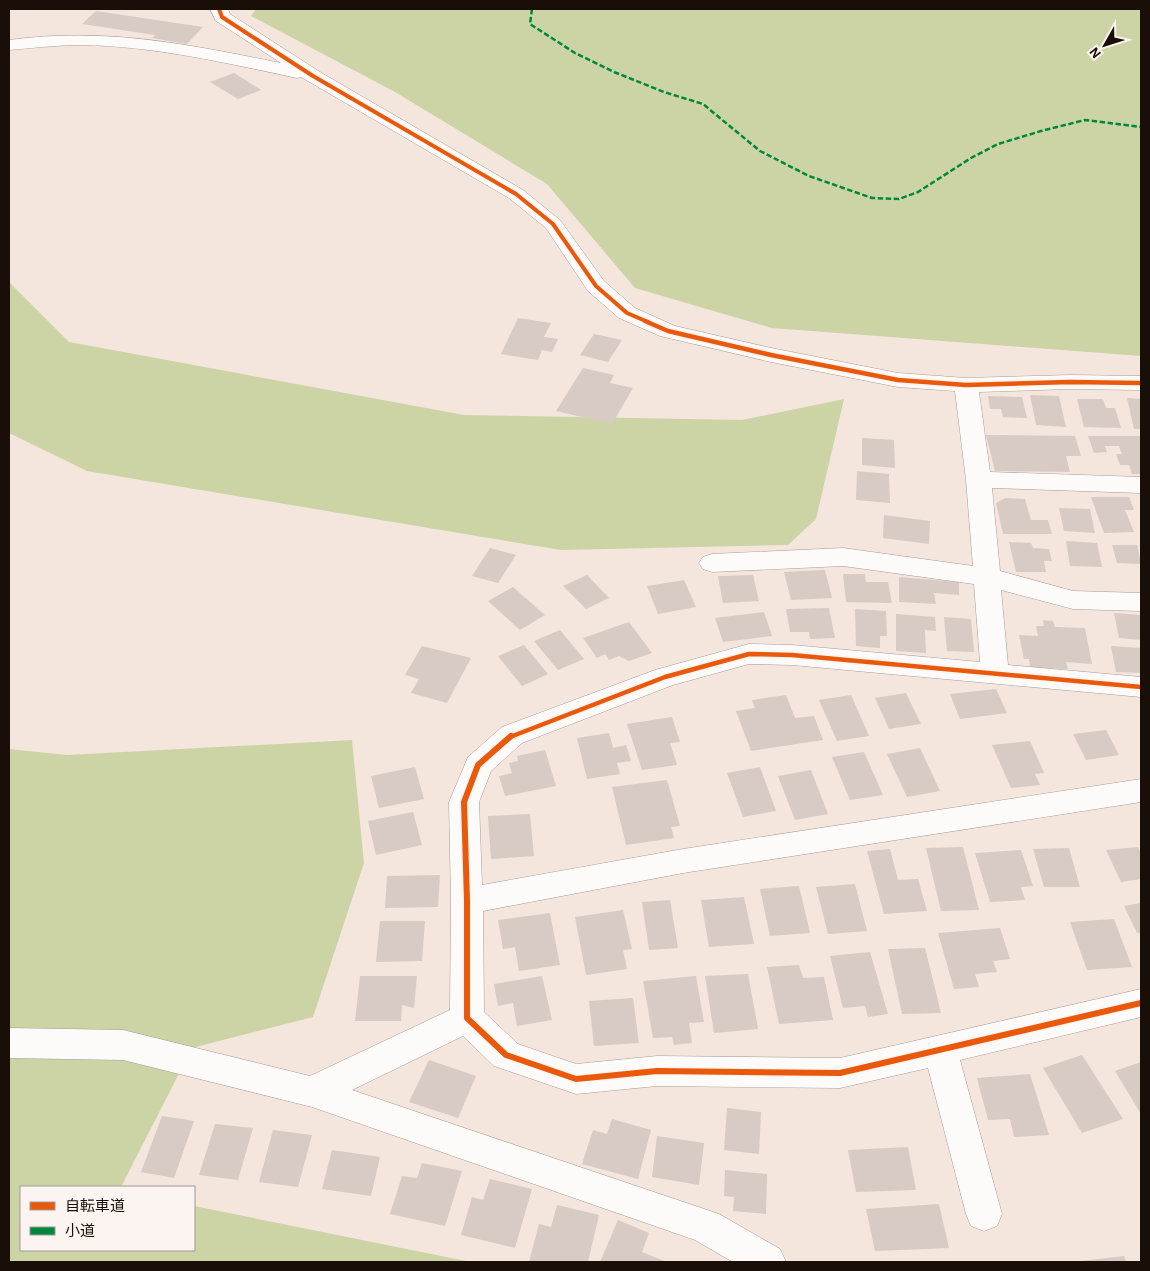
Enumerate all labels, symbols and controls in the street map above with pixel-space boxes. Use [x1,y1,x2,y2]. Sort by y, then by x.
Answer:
north arrow [1080,20,1130,70]
text: N [1087,44,1104,61]
legend [20,1186,195,1251]
text: 自転車道 [65,1198,125,1214]
text: 小道 [65,1223,95,1239]

